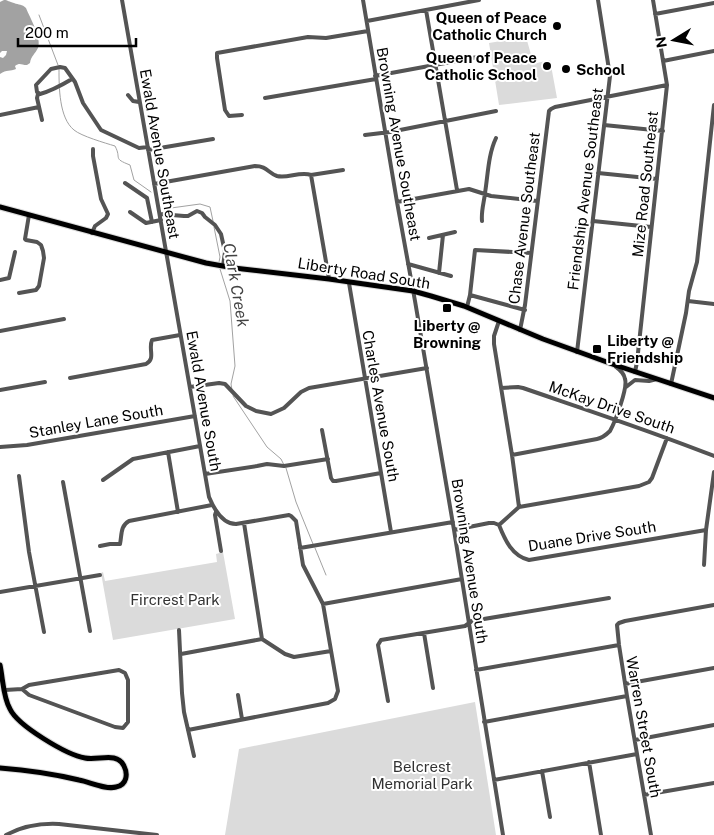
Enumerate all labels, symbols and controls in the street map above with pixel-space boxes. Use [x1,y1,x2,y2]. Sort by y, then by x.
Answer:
place label: Queen of Peace Catholic Church [432,9,547,43]
scale bar [18,15,135,47]
north arrow [649,15,699,65]
marker: Queen of Peace Catholic Church [551,20,563,32]
text: 200 m [25,24,69,41]
text: N [652,35,670,49]
street label: Browning Avenue Southeast [374,46,424,242]
place label: Queen of Peace Catholic School [424,49,537,83]
marker: Queen of Peace Catholic School [541,60,553,72]
place label: School [576,61,626,78]
marker: School [560,63,572,75]
street label: Ewald Avenue Southeast [137,68,183,240]
street label: Friendship Avenue Southeast [564,87,606,291]
street label: Mize Road Southeast [629,110,661,258]
street label: Chase Avenue Southeast [505,131,543,305]
water label: Clark Creek [219,241,253,329]
street label: Liberty Road South [297,254,431,292]
marker: Liberty @ Browning [441,302,453,314]
place label: Liberty @ Browning [413,317,482,351]
street label: Ewald Avenue South [183,329,225,473]
street label: Charles Avenue South [359,329,403,483]
place label: Liberty @ Friendship [607,332,683,366]
marker: Liberty @ Friendship [591,343,603,355]
street label: McKay Drive South [547,377,677,437]
street label: Stanley Lane South [28,401,164,441]
street label: Browning Avenue South [449,477,491,645]
street label: Duane Drive South [527,517,657,555]
park label: Fircrest Park [130,591,220,608]
street label: Warren Street South [623,655,665,799]
park label: Belcrest Memorial Park [371,758,473,792]

